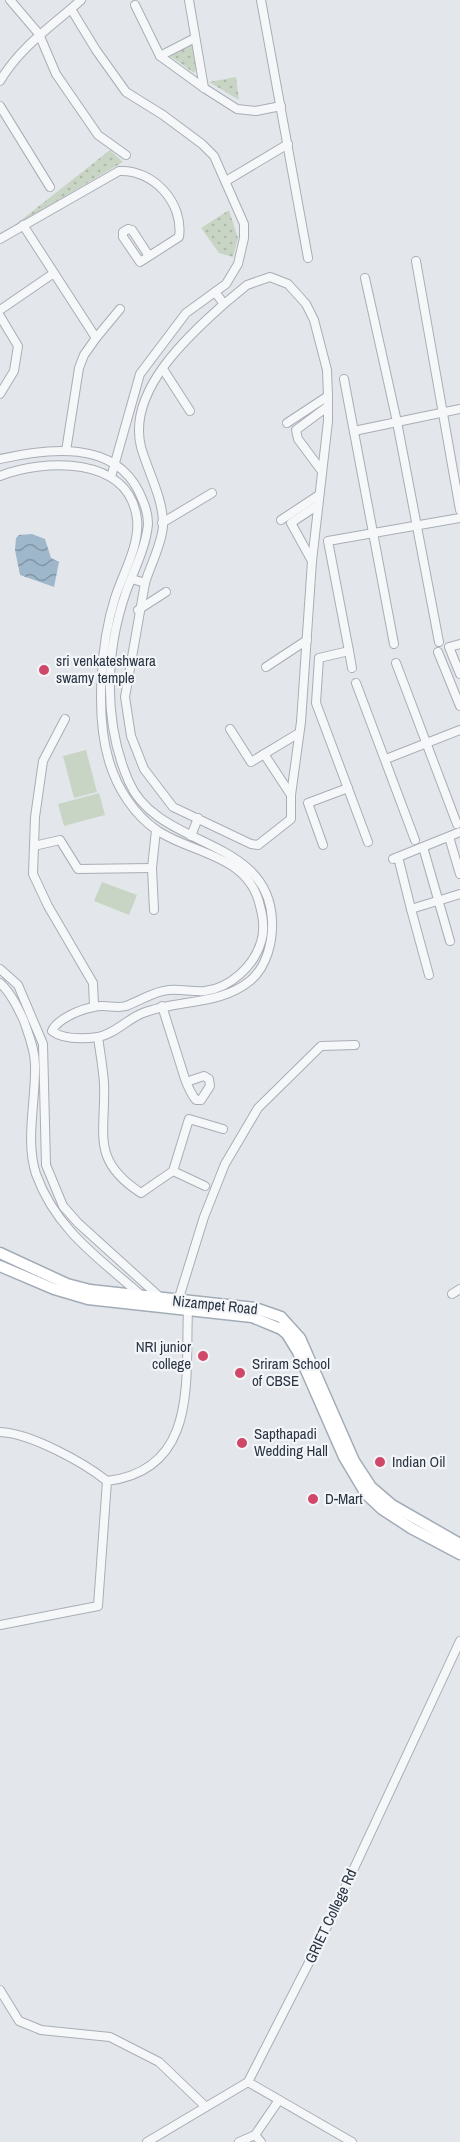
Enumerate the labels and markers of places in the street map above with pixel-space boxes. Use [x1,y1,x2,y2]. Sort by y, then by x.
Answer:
place label: sri venkateshwara swamy temple [56,650,156,688]
marker: sri venkateshwara swamy temple [37,663,51,677]
place label: NRI junior college [136,1336,191,1374]
marker: NRI junior college [196,1349,210,1363]
place label: Sriram School of CBSE [252,1353,330,1391]
marker: Sriram School of CBSE [233,1366,247,1380]
place label: Sapthapadi Wedding Hall [254,1423,328,1461]
marker: Sapthapadi Wedding Hall [235,1436,249,1450]
place label: Indian Oil [392,1451,445,1472]
marker: Indian Oil [373,1455,387,1469]
place label: D-Mart [325,1488,363,1509]
marker: D-Mart [306,1492,320,1506]

